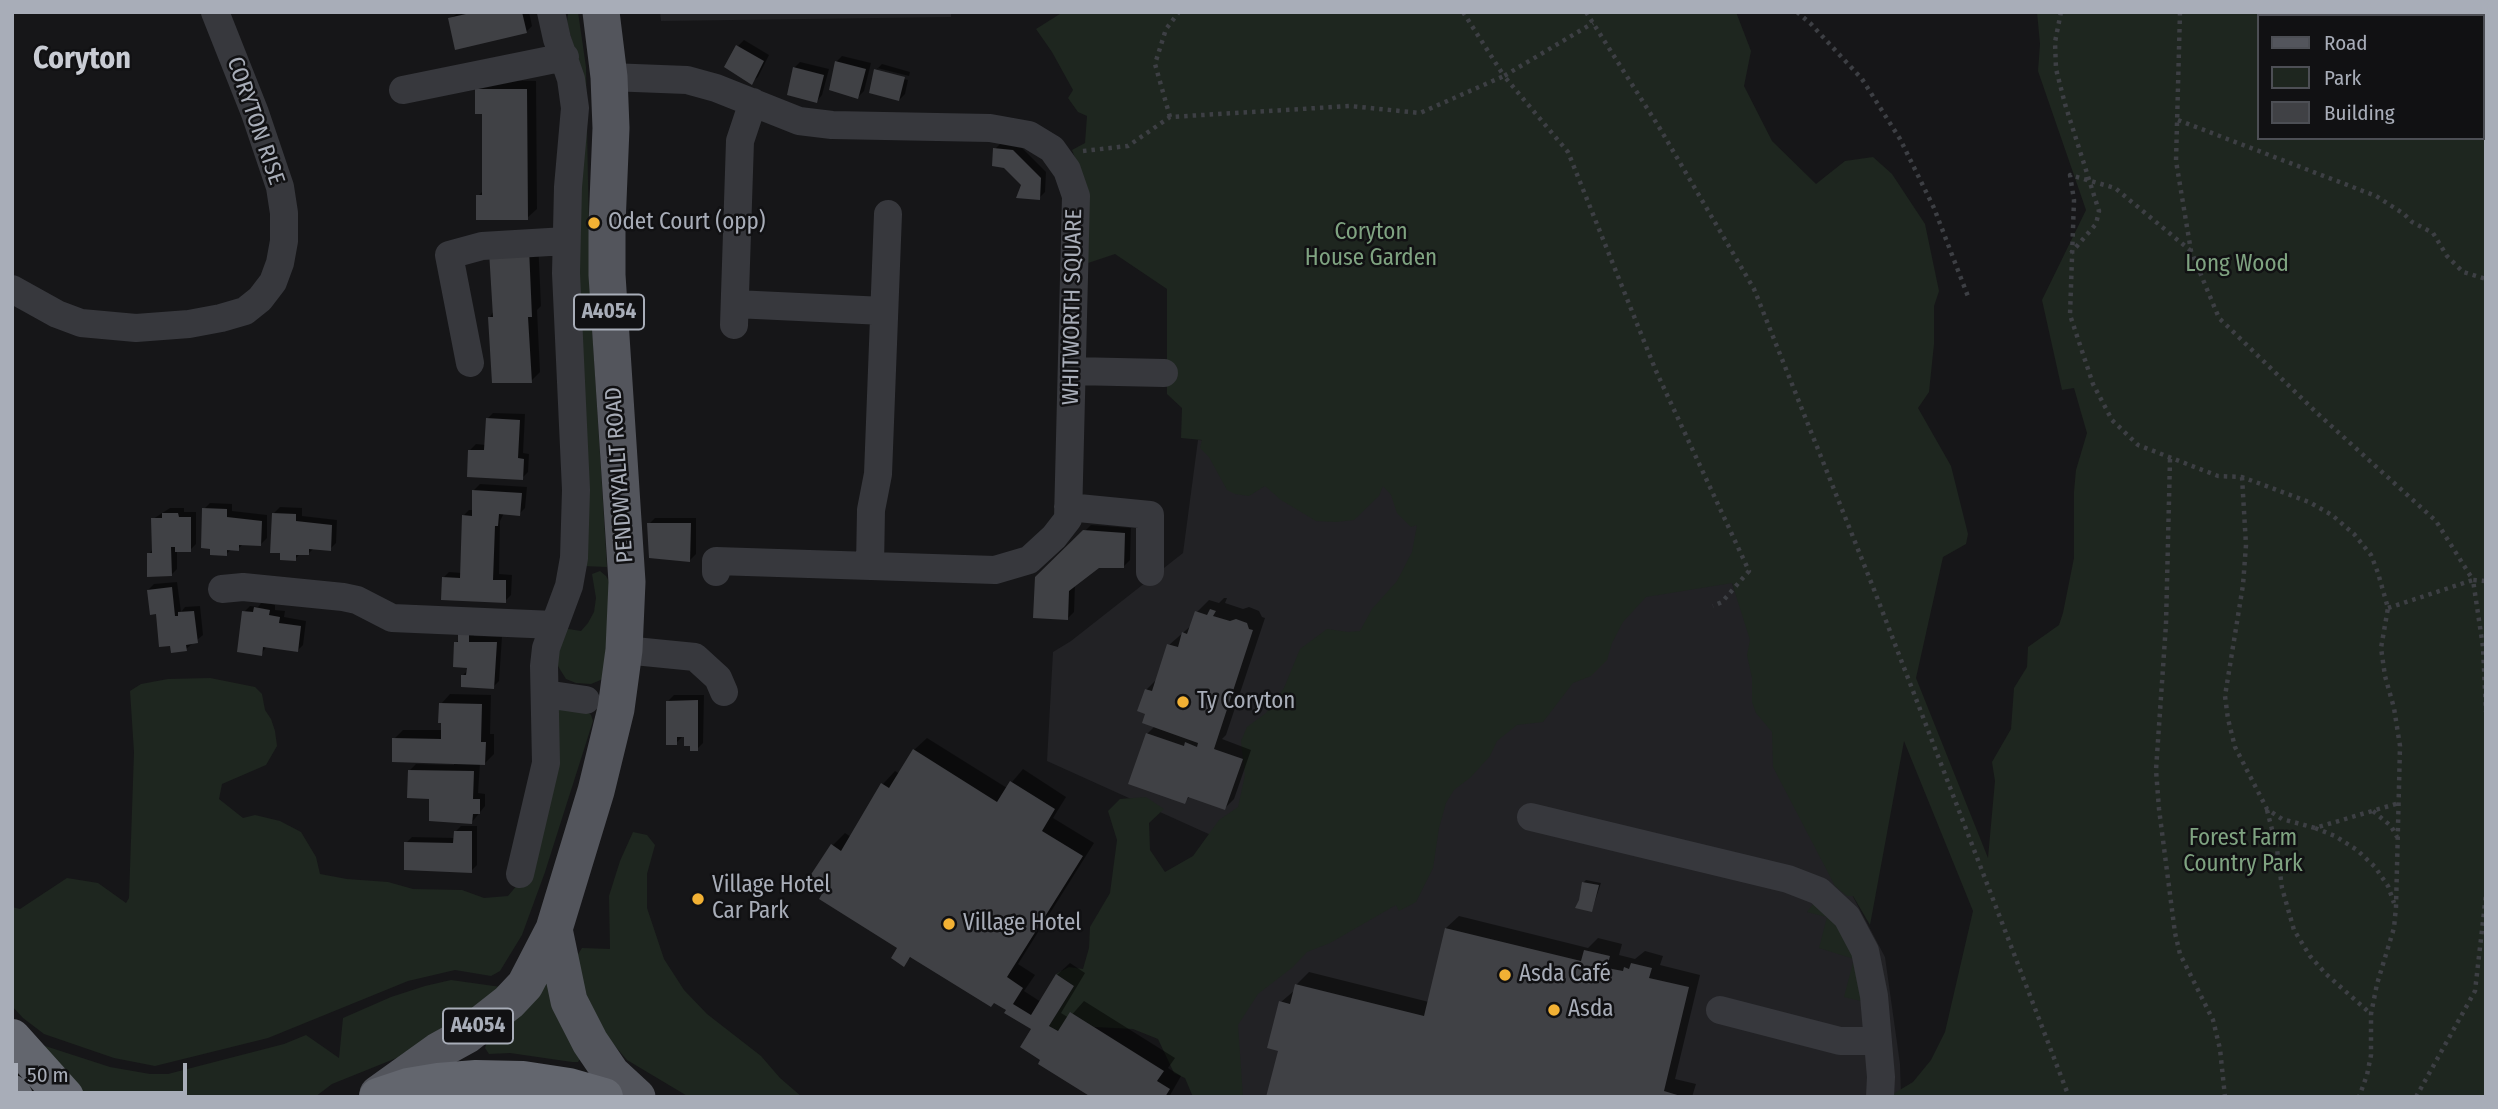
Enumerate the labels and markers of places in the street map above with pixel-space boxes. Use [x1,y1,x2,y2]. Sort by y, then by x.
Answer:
place label: Odet Court (opp) [608,209,766,237]
marker: Odet Court (opp) [586,215,602,231]
place label: Ty Coryton [1197,688,1295,716]
marker: Ty Coryton [1175,694,1191,710]
place label: Village Hotel Car Park [712,872,830,926]
marker: Village Hotel Car Park [690,891,706,907]
place label: Village Hotel [963,910,1081,938]
marker: Village Hotel [941,916,957,932]
place label: Asda Café [1519,961,1611,989]
marker: Asda Café [1497,967,1513,983]
place label: Asda [1568,996,1614,1024]
marker: Asda [1546,1002,1562,1018]

